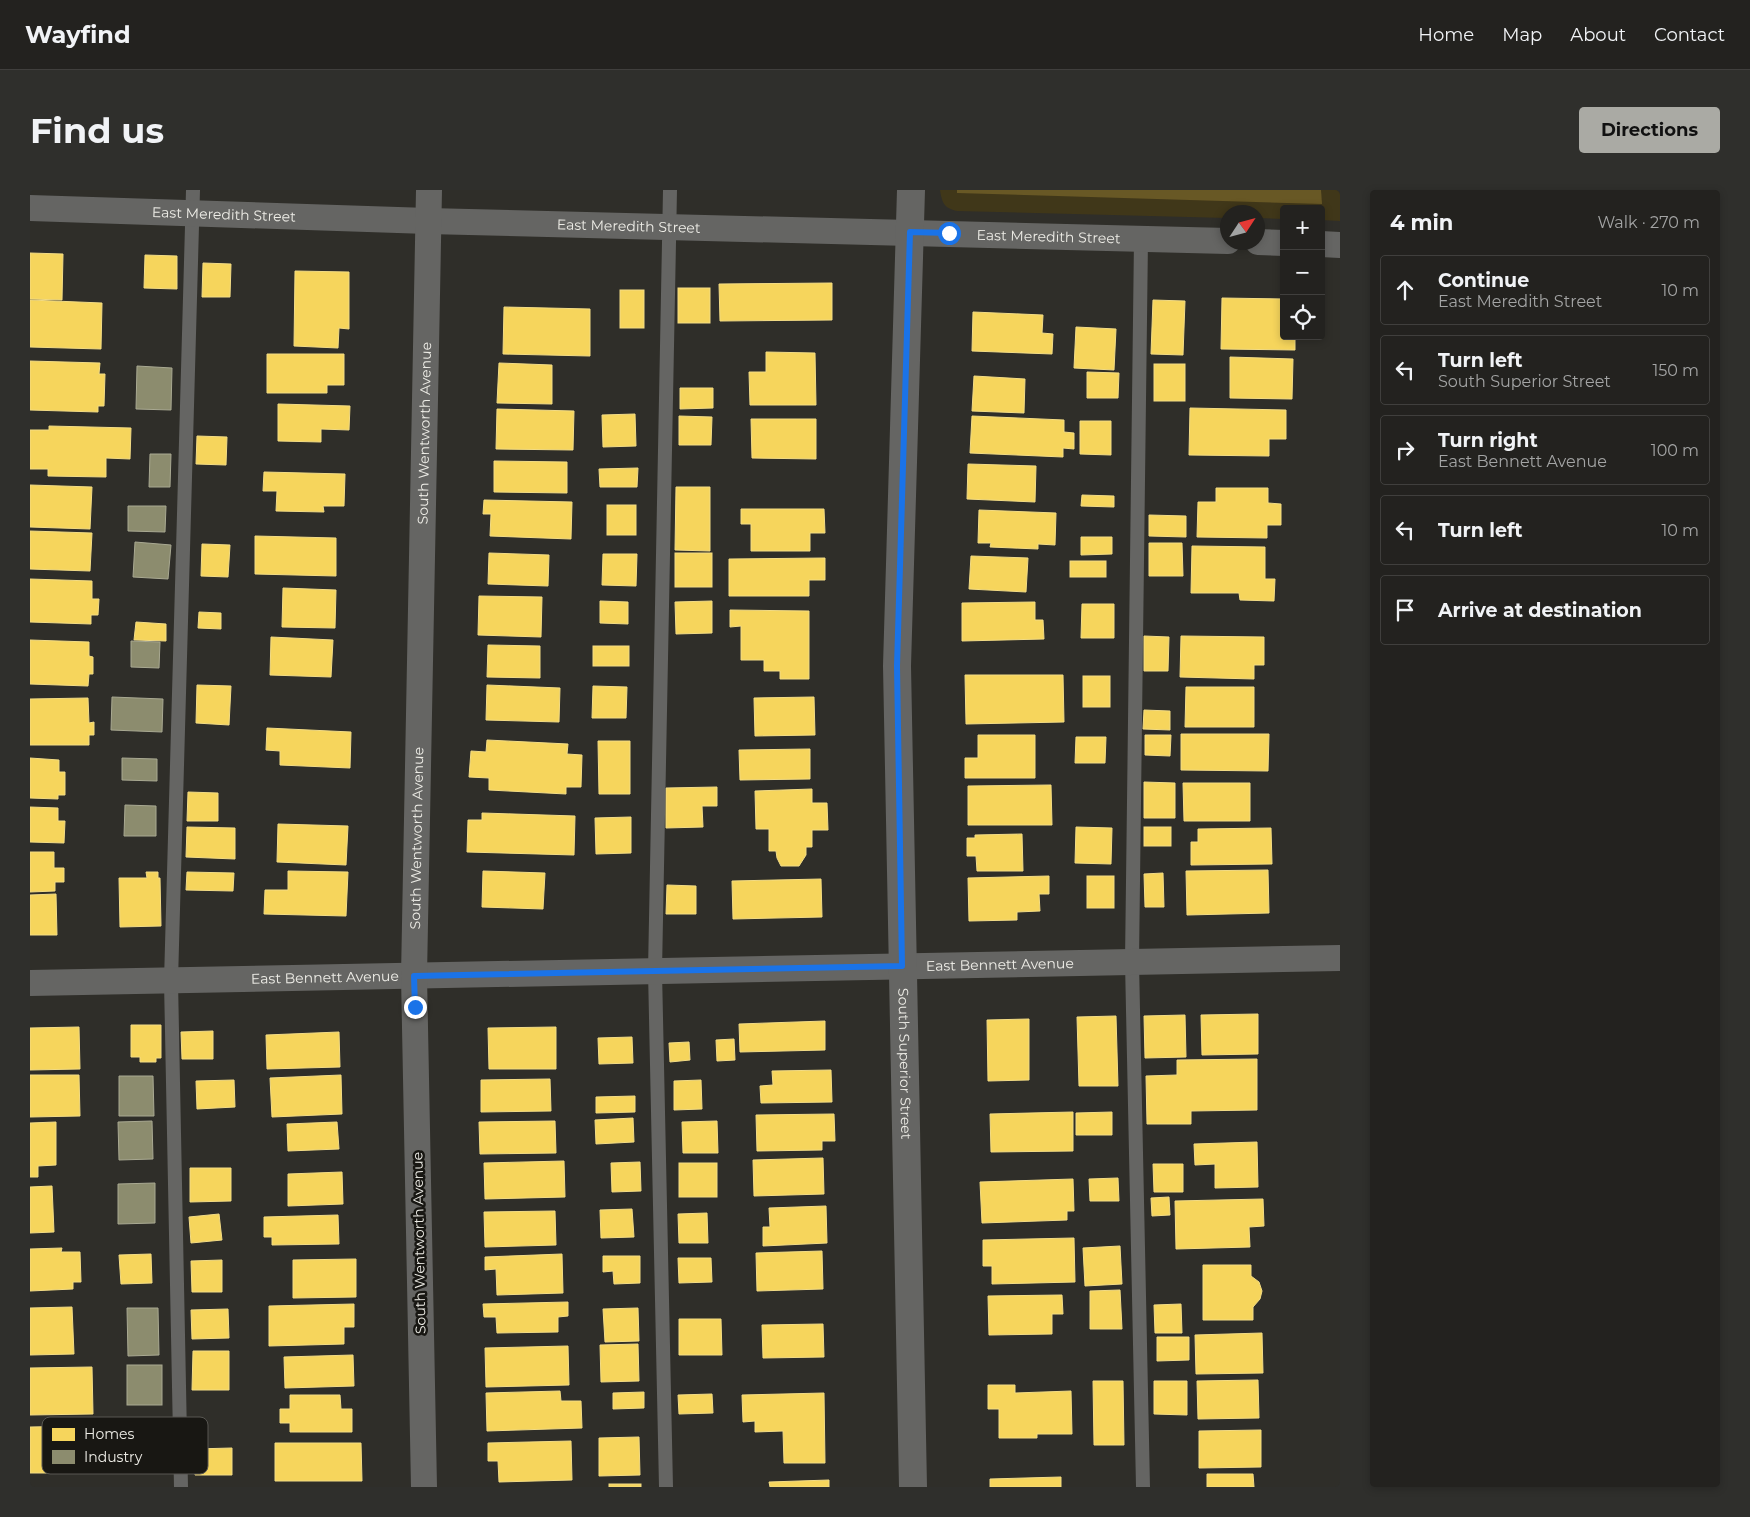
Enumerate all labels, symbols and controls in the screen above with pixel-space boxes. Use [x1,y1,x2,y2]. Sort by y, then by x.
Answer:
text: Wayfind [25,20,131,49]
text: Home [1418,24,1474,46]
text: Map [1502,24,1542,46]
text: About [1570,24,1626,46]
text: Contact [1654,24,1725,46]
button: Directions [1579,107,1720,153]
text: Find us [30,109,164,152]
street label: East Meredith Street [152,203,296,226]
north arrow [1220,205,1265,250]
map controls [1280,205,1325,340]
button: + [1280,205,1325,250]
text: 4 min [1390,210,1453,235]
text: Walk · 270 m [1597,213,1700,232]
street label: East Meredith Street [557,215,701,237]
route start [938,222,961,245]
street label: East Meredith Street [976,226,1121,247]
button: − [1280,250,1325,295]
text: Continue [1438,269,1529,292]
icon: ahead [1391,276,1419,304]
text: 10 m [1661,281,1699,300]
text: East Meredith Street [1438,292,1602,311]
button: locate [1280,295,1325,340]
street label: South Wentworth Avenue [414,342,435,525]
text: Turn left [1438,349,1523,372]
icon: left [1391,356,1419,384]
text: 150 m [1652,361,1699,380]
text: South Superior Street [1438,372,1611,391]
text: Turn right [1438,429,1538,452]
icon: right [1391,436,1419,464]
text: 100 m [1651,441,1699,460]
text: East Bennett Avenue [1438,452,1607,471]
icon: left [1391,516,1419,544]
text: Turn left [1438,519,1523,542]
text: 10 m [1661,521,1699,540]
icon: arrive [1391,596,1419,624]
text: Arrive at destination [1438,599,1642,622]
street label: South Wentworth Avenue [406,747,427,929]
street label: East Bennett Avenue [926,954,1074,975]
street label: East Bennett Avenue [251,967,399,988]
street label: South Superior Street [894,988,915,1140]
route end [404,996,427,1019]
street label: South Wentworth Avenue [408,1152,430,1334]
legend [42,1417,208,1474]
text: Homes [84,1425,134,1443]
text: Industry [84,1448,143,1466]

